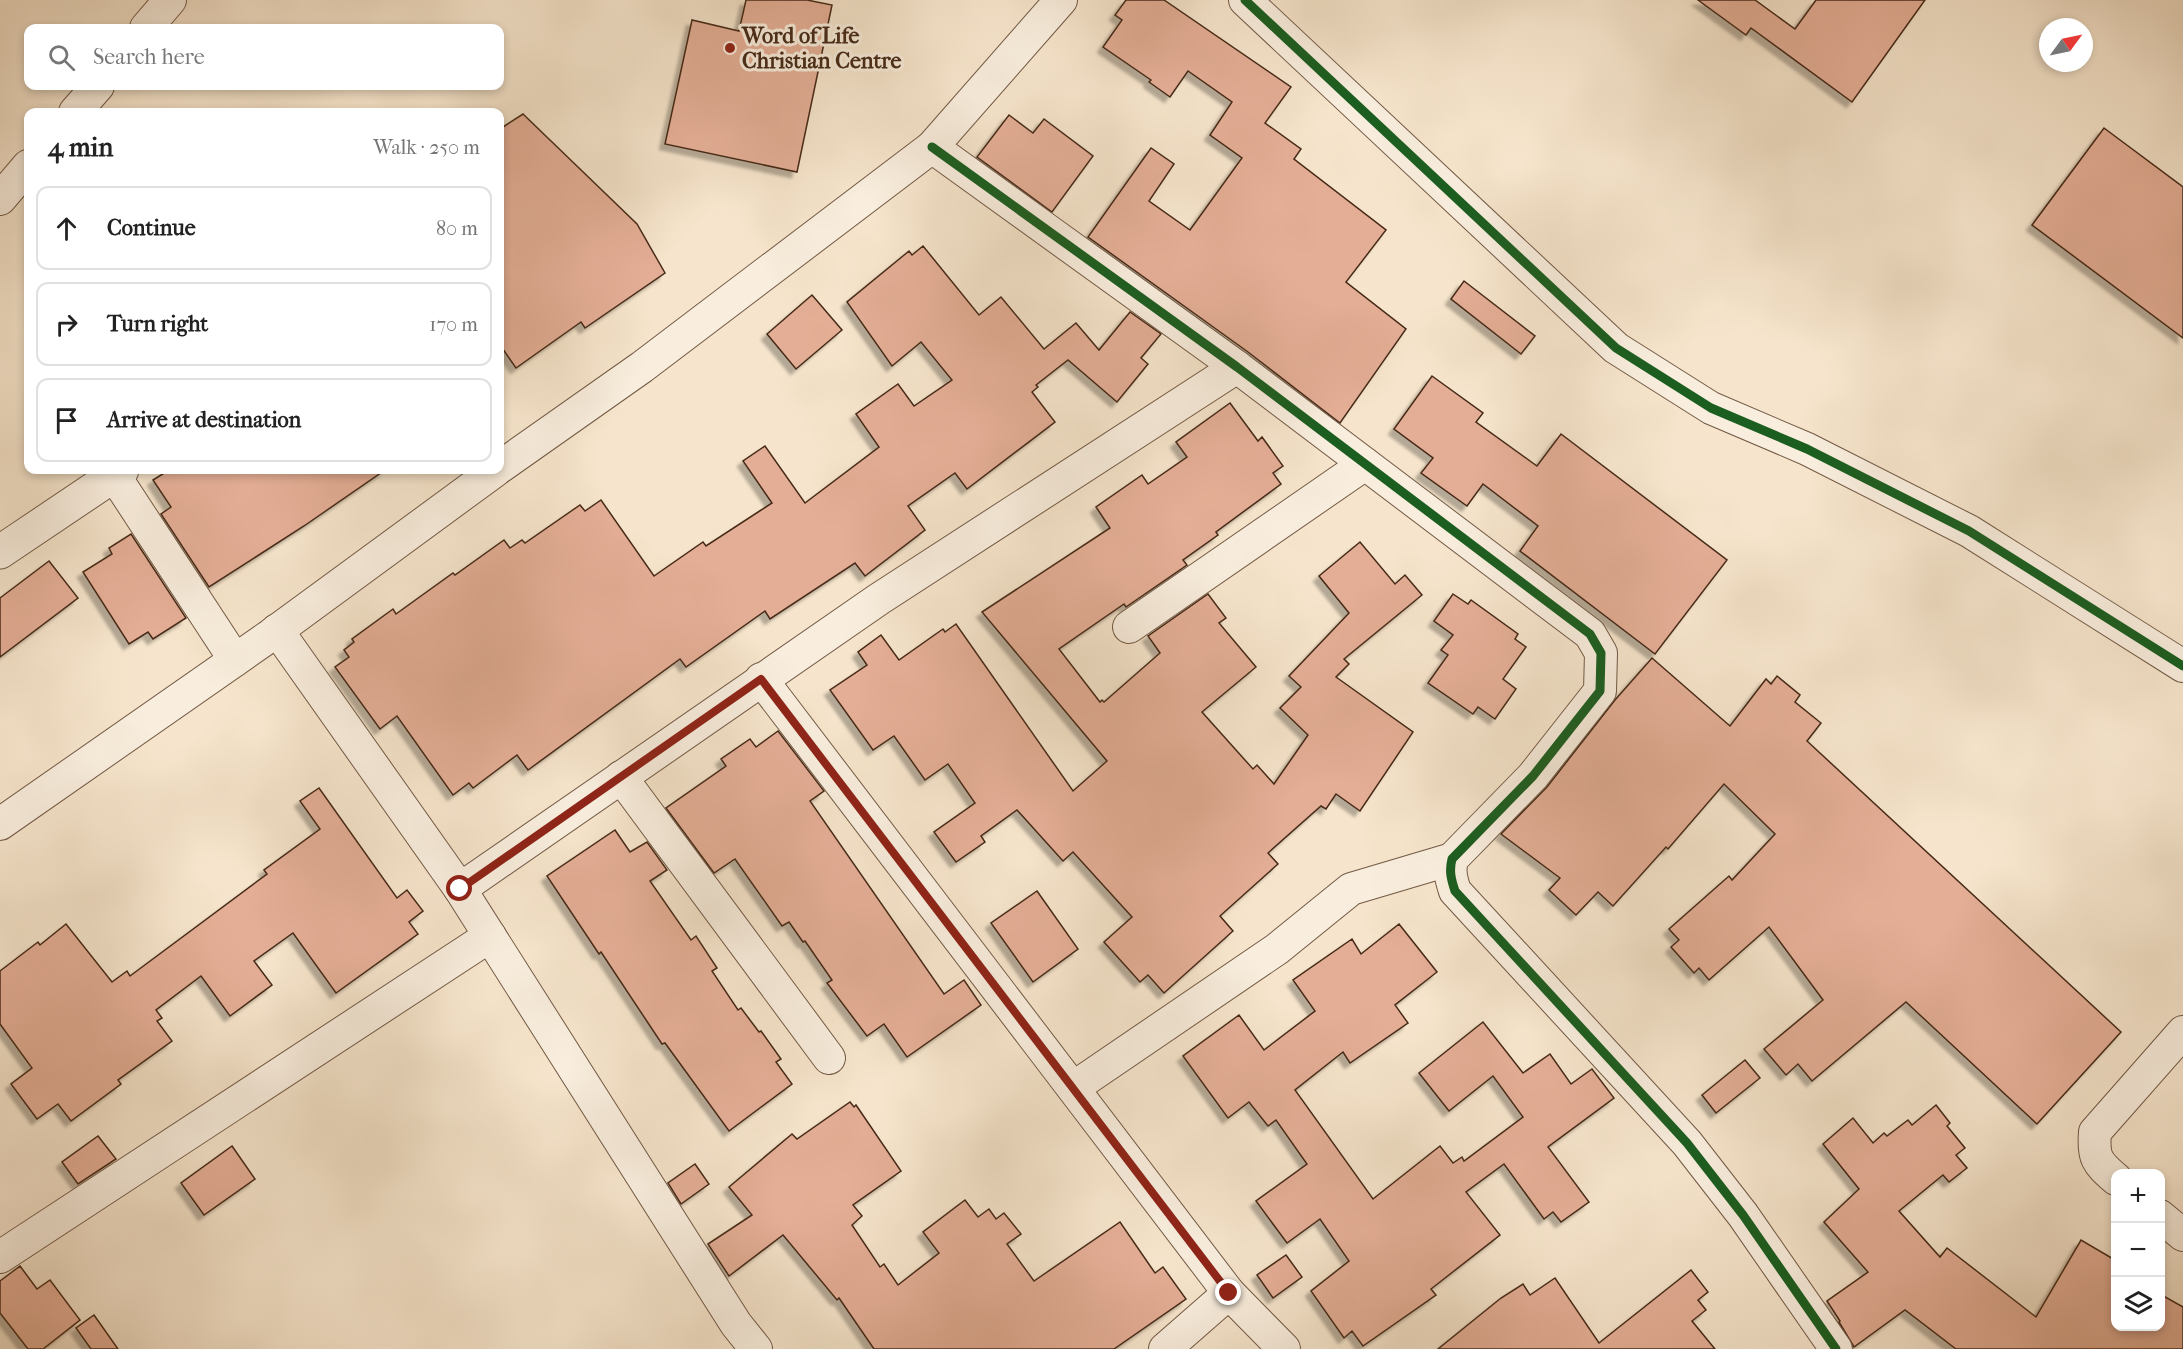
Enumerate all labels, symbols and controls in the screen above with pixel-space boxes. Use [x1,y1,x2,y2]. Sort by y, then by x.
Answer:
north arrow [2039,18,2093,72]
place label: Word of Life Christian Centre [741,23,902,74]
search box [24,24,504,90]
icon: search [45,41,78,74]
marker: Word of Life Christian Centre [723,41,737,55]
text: Search here [93,44,205,70]
text: 4 min [48,132,113,163]
text: Walk · 250 m [373,136,480,159]
icon: ahead [50,212,83,245]
text: Continue [107,215,196,241]
text: 80 m [436,217,478,240]
icon: right [50,308,83,341]
text: Turn right [107,311,208,337]
text: 170 m [429,313,478,336]
icon: arrive [50,404,83,437]
text: Arrive at destination [107,407,301,433]
route start [446,875,472,901]
map controls [2111,1169,2165,1331]
button: + [2111,1169,2165,1223]
button: − [2111,1223,2165,1277]
button: layers [2111,1277,2165,1331]
route end [1215,1279,1241,1305]

